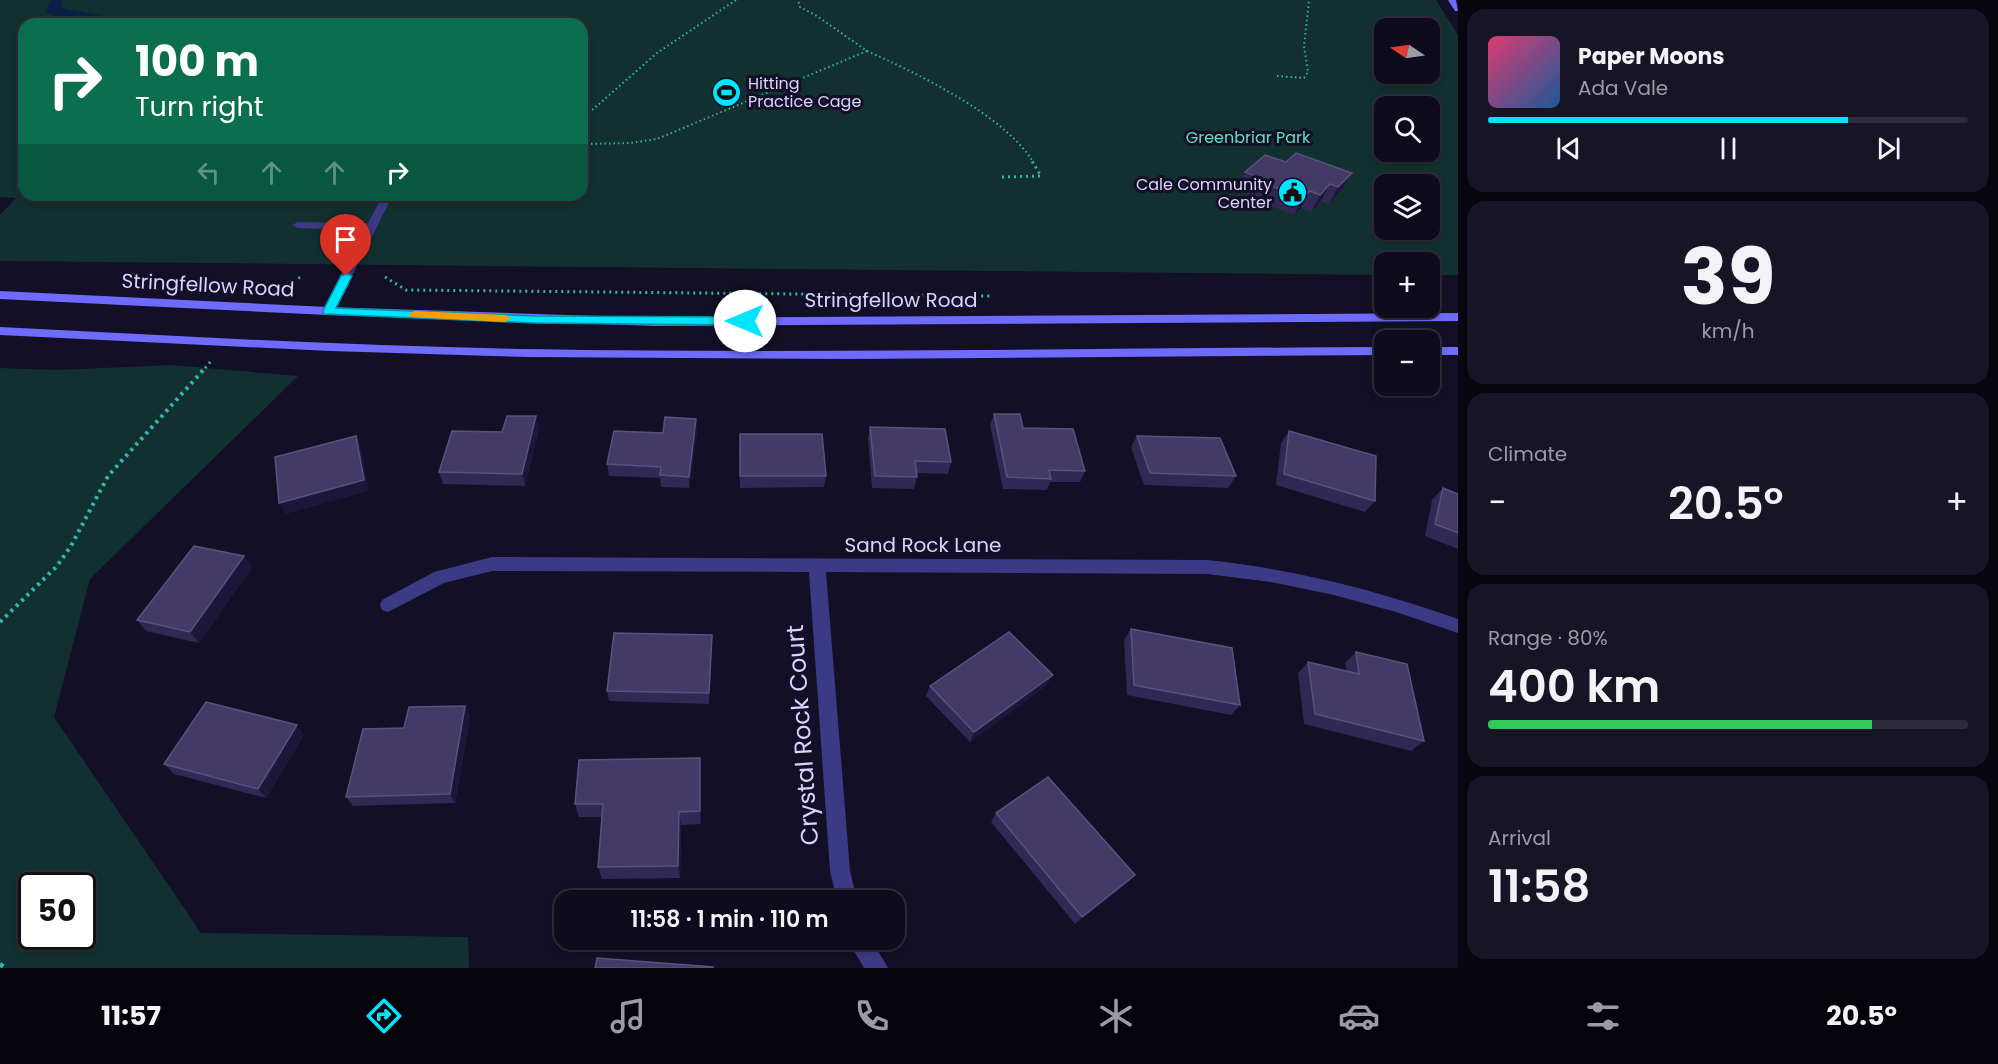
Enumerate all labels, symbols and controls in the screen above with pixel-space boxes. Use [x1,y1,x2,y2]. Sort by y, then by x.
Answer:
north arrow [1374,18,1440,84]
map controls [1374,18,1440,396]
text: 100 m [135,32,259,91]
text: Paper Moons [1578,41,1725,72]
icon: right [36,42,114,120]
place label: Hitting Practice Cage [748,72,861,113]
text: Ada Vale [1578,74,1668,102]
sports icon: Hitting Practice Cage [711,76,743,108]
text: Turn right [135,88,264,125]
button: search [1374,96,1440,162]
park label: Greenbriar Park [1186,126,1311,149]
icon: previous [1552,132,1585,165]
icon: pause [1712,132,1745,165]
icon: next [1872,132,1905,165]
icon: left [192,156,225,189]
icon: ahead [255,156,288,189]
icon: ahead [318,156,351,189]
icon: right [381,156,414,189]
place label: Cale Community Center [1136,173,1272,214]
button: layers [1374,174,1440,240]
public building icon: Cale Community Center [1277,177,1309,209]
pin [320,214,371,276]
text: 39 [1680,222,1776,331]
icon: arrive [329,223,362,256]
button: + [1374,252,1440,318]
street label: Stringfellow Road [121,266,295,304]
street label: Stringfellow Road [804,286,978,314]
position arrow [713,289,777,353]
text: km/h [1701,317,1755,345]
button: − [1374,330,1440,396]
text: Climate [1488,440,1567,468]
text: 20.5° [1668,472,1784,535]
text: − [1488,479,1506,526]
text: + [1945,479,1968,526]
street label: Sand Rock Lane [844,531,1002,559]
street label: Crystal Rock Court [778,624,826,846]
text: Range · 80% [1488,624,1608,652]
text: 400 km [1488,655,1660,718]
text: Arrival [1488,824,1551,852]
text: 11:58 [1488,855,1590,918]
speed limit sign: 50 [18,872,96,950]
text: 11:58 · 1 min · 110 m [630,904,829,935]
icon: directions [363,995,405,1037]
icon: music [607,995,649,1037]
icon: phone [851,995,893,1037]
icon: climate [1095,995,1137,1037]
icon: car [1338,995,1380,1037]
icon: filters [1582,995,1624,1037]
text: 11:57 [101,997,161,1034]
text: 20.5° [1826,997,1897,1034]

